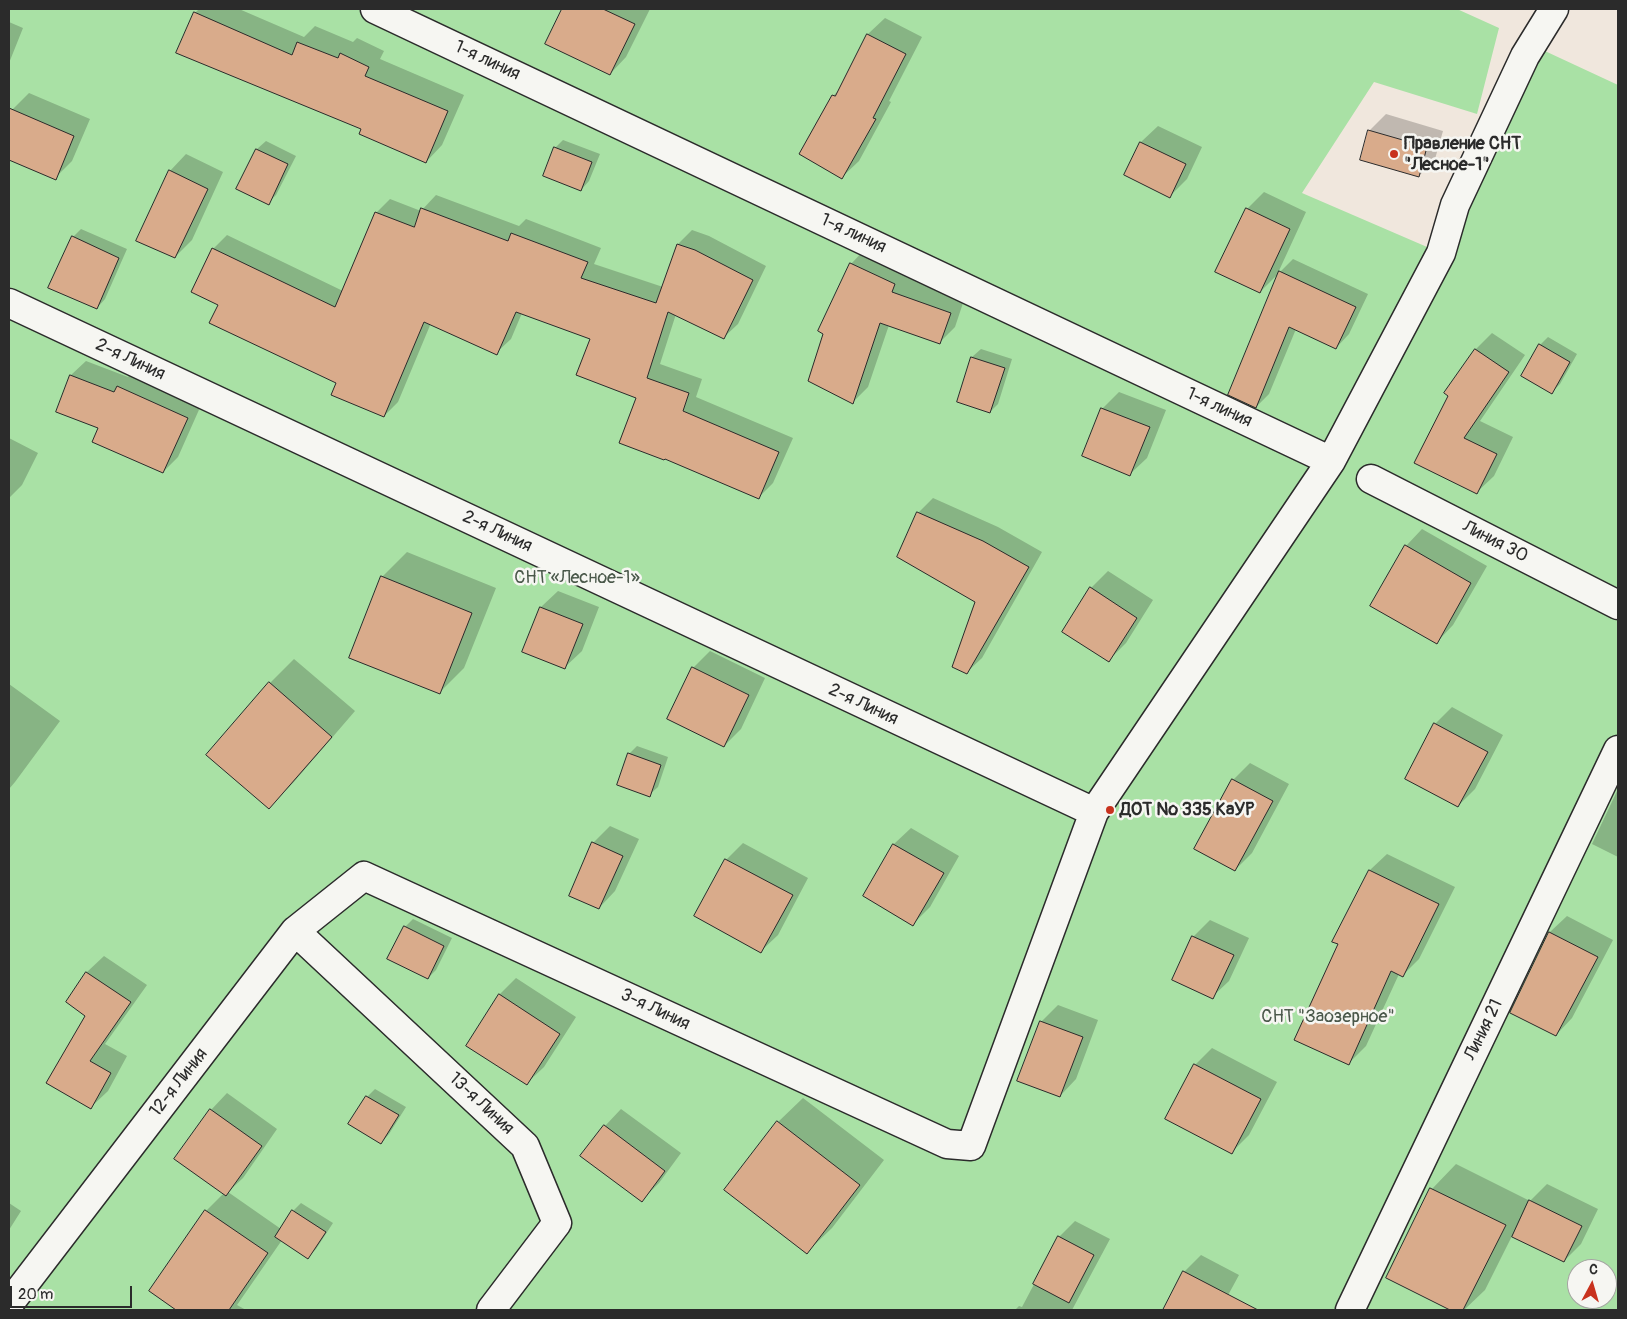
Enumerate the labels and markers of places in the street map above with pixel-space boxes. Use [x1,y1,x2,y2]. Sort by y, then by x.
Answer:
place label: Правление СНТ "Лесное-1" [1404,133,1521,176]
marker: Правление СНТ "Лесное-1" [1388,148,1400,160]
place label: ДОТ № 335 КаУР [1120,799,1254,821]
marker: ДОТ № 335 КаУР [1104,804,1116,816]

